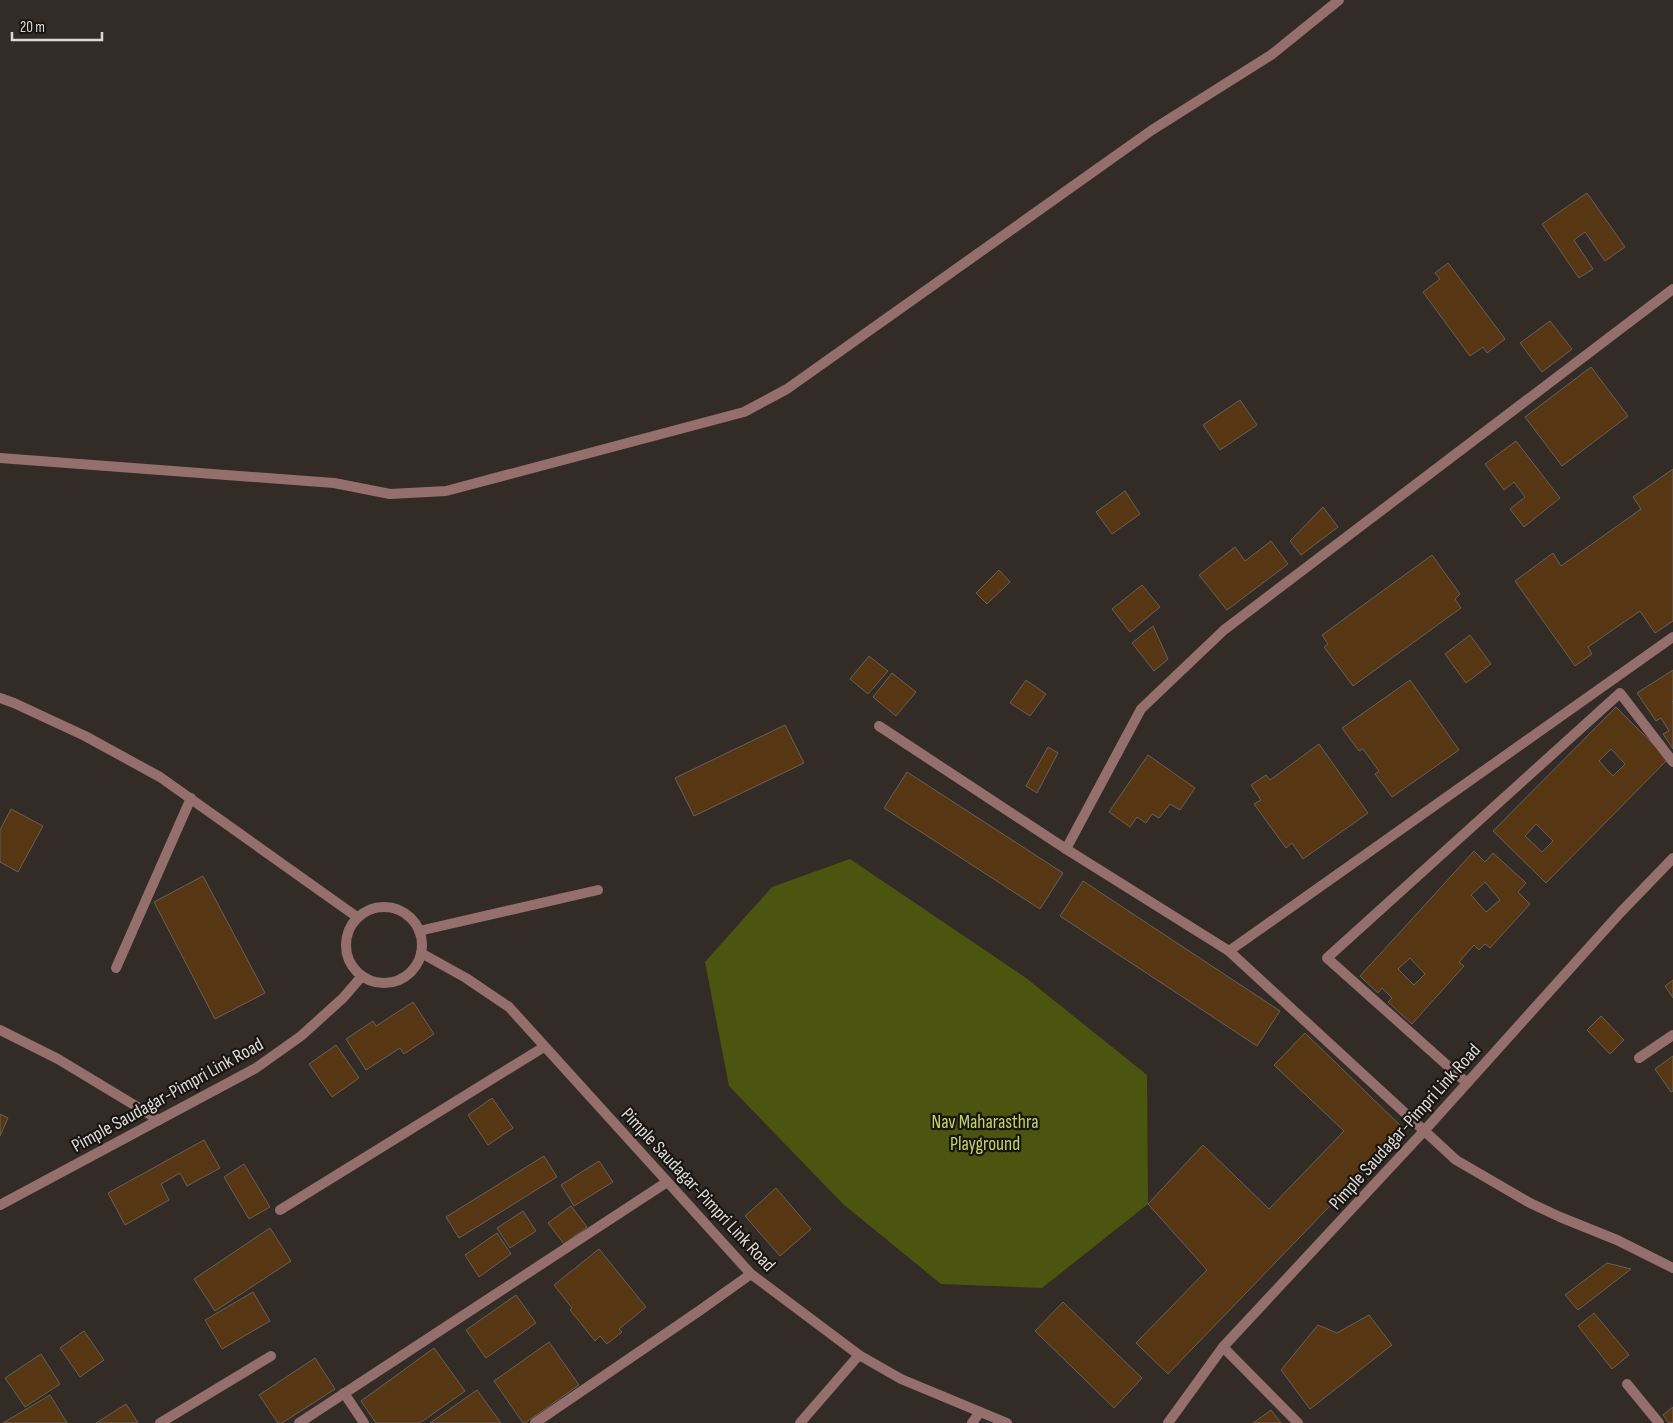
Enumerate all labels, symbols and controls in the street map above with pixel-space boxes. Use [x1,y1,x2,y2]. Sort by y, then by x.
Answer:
scale bar [12,10,102,42]
text: 20 m [20,18,45,37]
street label: Pimple Saudagar-Pimpri Link Road [68,1033,268,1158]
street label: Pimple Saudagar-Pimpri Link Road [1324,1039,1486,1215]
street label: Pimple Saudagar-Pimpri Link Road [616,1103,780,1277]
park label: Nav Maharasthra Playground [932,1111,1038,1156]

